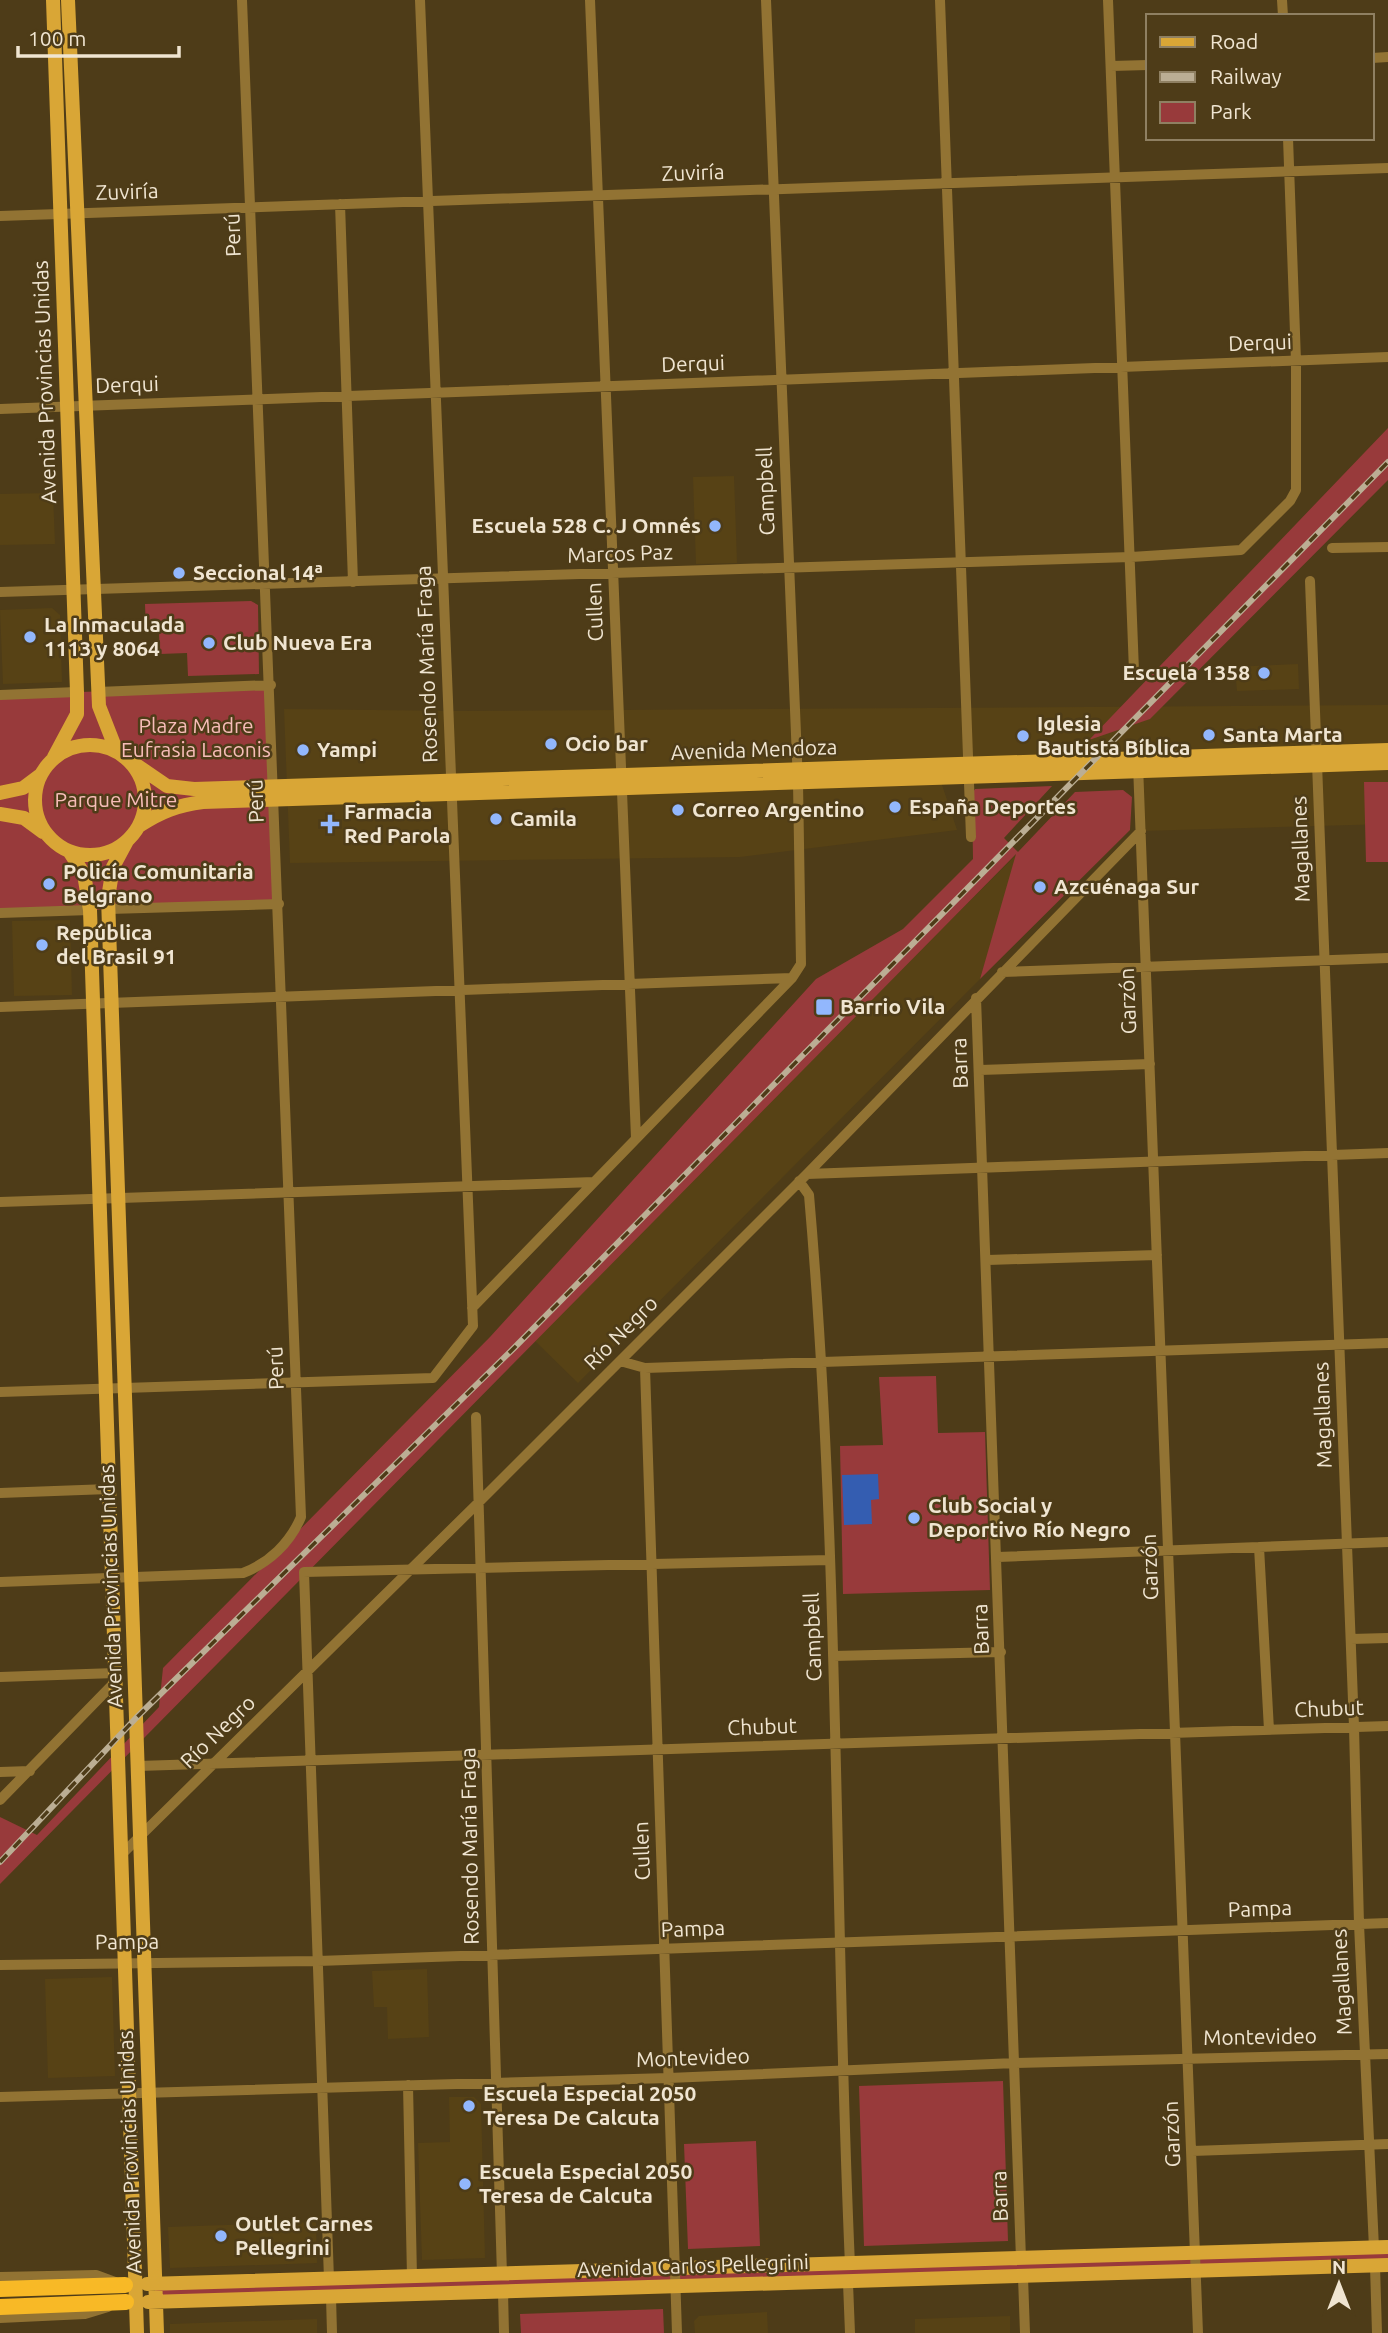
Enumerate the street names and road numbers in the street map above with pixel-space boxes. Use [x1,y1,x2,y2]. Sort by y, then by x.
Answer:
street label: Zuviría [661,159,725,185]
street label: Zuviría [95,178,159,204]
street label: Perú [219,213,245,257]
street label: Avenida Provincias Unidas [28,260,60,504]
street label: Derqui [1228,329,1292,355]
street label: Derqui [661,350,725,376]
street label: Derqui [95,371,159,397]
street label: Campbell [751,446,779,536]
street label: Marcos Paz [567,539,673,567]
street label: Rosendo María Fraga [411,565,441,763]
street label: Cullen [581,582,607,642]
street label: Avenida Mendoza [670,734,838,764]
street label: Perú [242,779,268,823]
street label: Magallanes [1286,795,1314,903]
street label: Garzón [1114,967,1140,1035]
street label: Barra [946,1037,972,1089]
street label: Río Negro [579,1291,662,1374]
street label: Perú [262,1346,288,1390]
street label: Magallanes [1308,1361,1336,1469]
street label: Avenida Provincias Unidas [94,1464,126,1708]
street label: Garzón [1136,1533,1162,1601]
street label: Campbell [798,1592,826,1682]
street label: Barra [967,1603,993,1655]
street label: Río Negro [175,1690,260,1773]
street label: Chubut [1294,1695,1364,1721]
street label: Chubut [727,1713,797,1739]
street label: Rosendo María Fraga [455,1747,483,1945]
street label: Cullen [628,1821,654,1881]
street label: Pampa [1227,1895,1293,1921]
street label: Pampa [660,1915,726,1941]
street label: Pampa [95,1928,159,1954]
street label: Magallanes [1326,1928,1356,2036]
street label: Montevideo [1203,2023,1317,2049]
street label: Avenida Provincias Unidas [113,2030,145,2274]
street label: Montevideo [636,2043,750,2071]
street label: Garzón [1158,2100,1184,2168]
street label: Barra [986,2170,1012,2222]
street label: Avenida Carlos Pellegrini [577,2249,809,2281]

